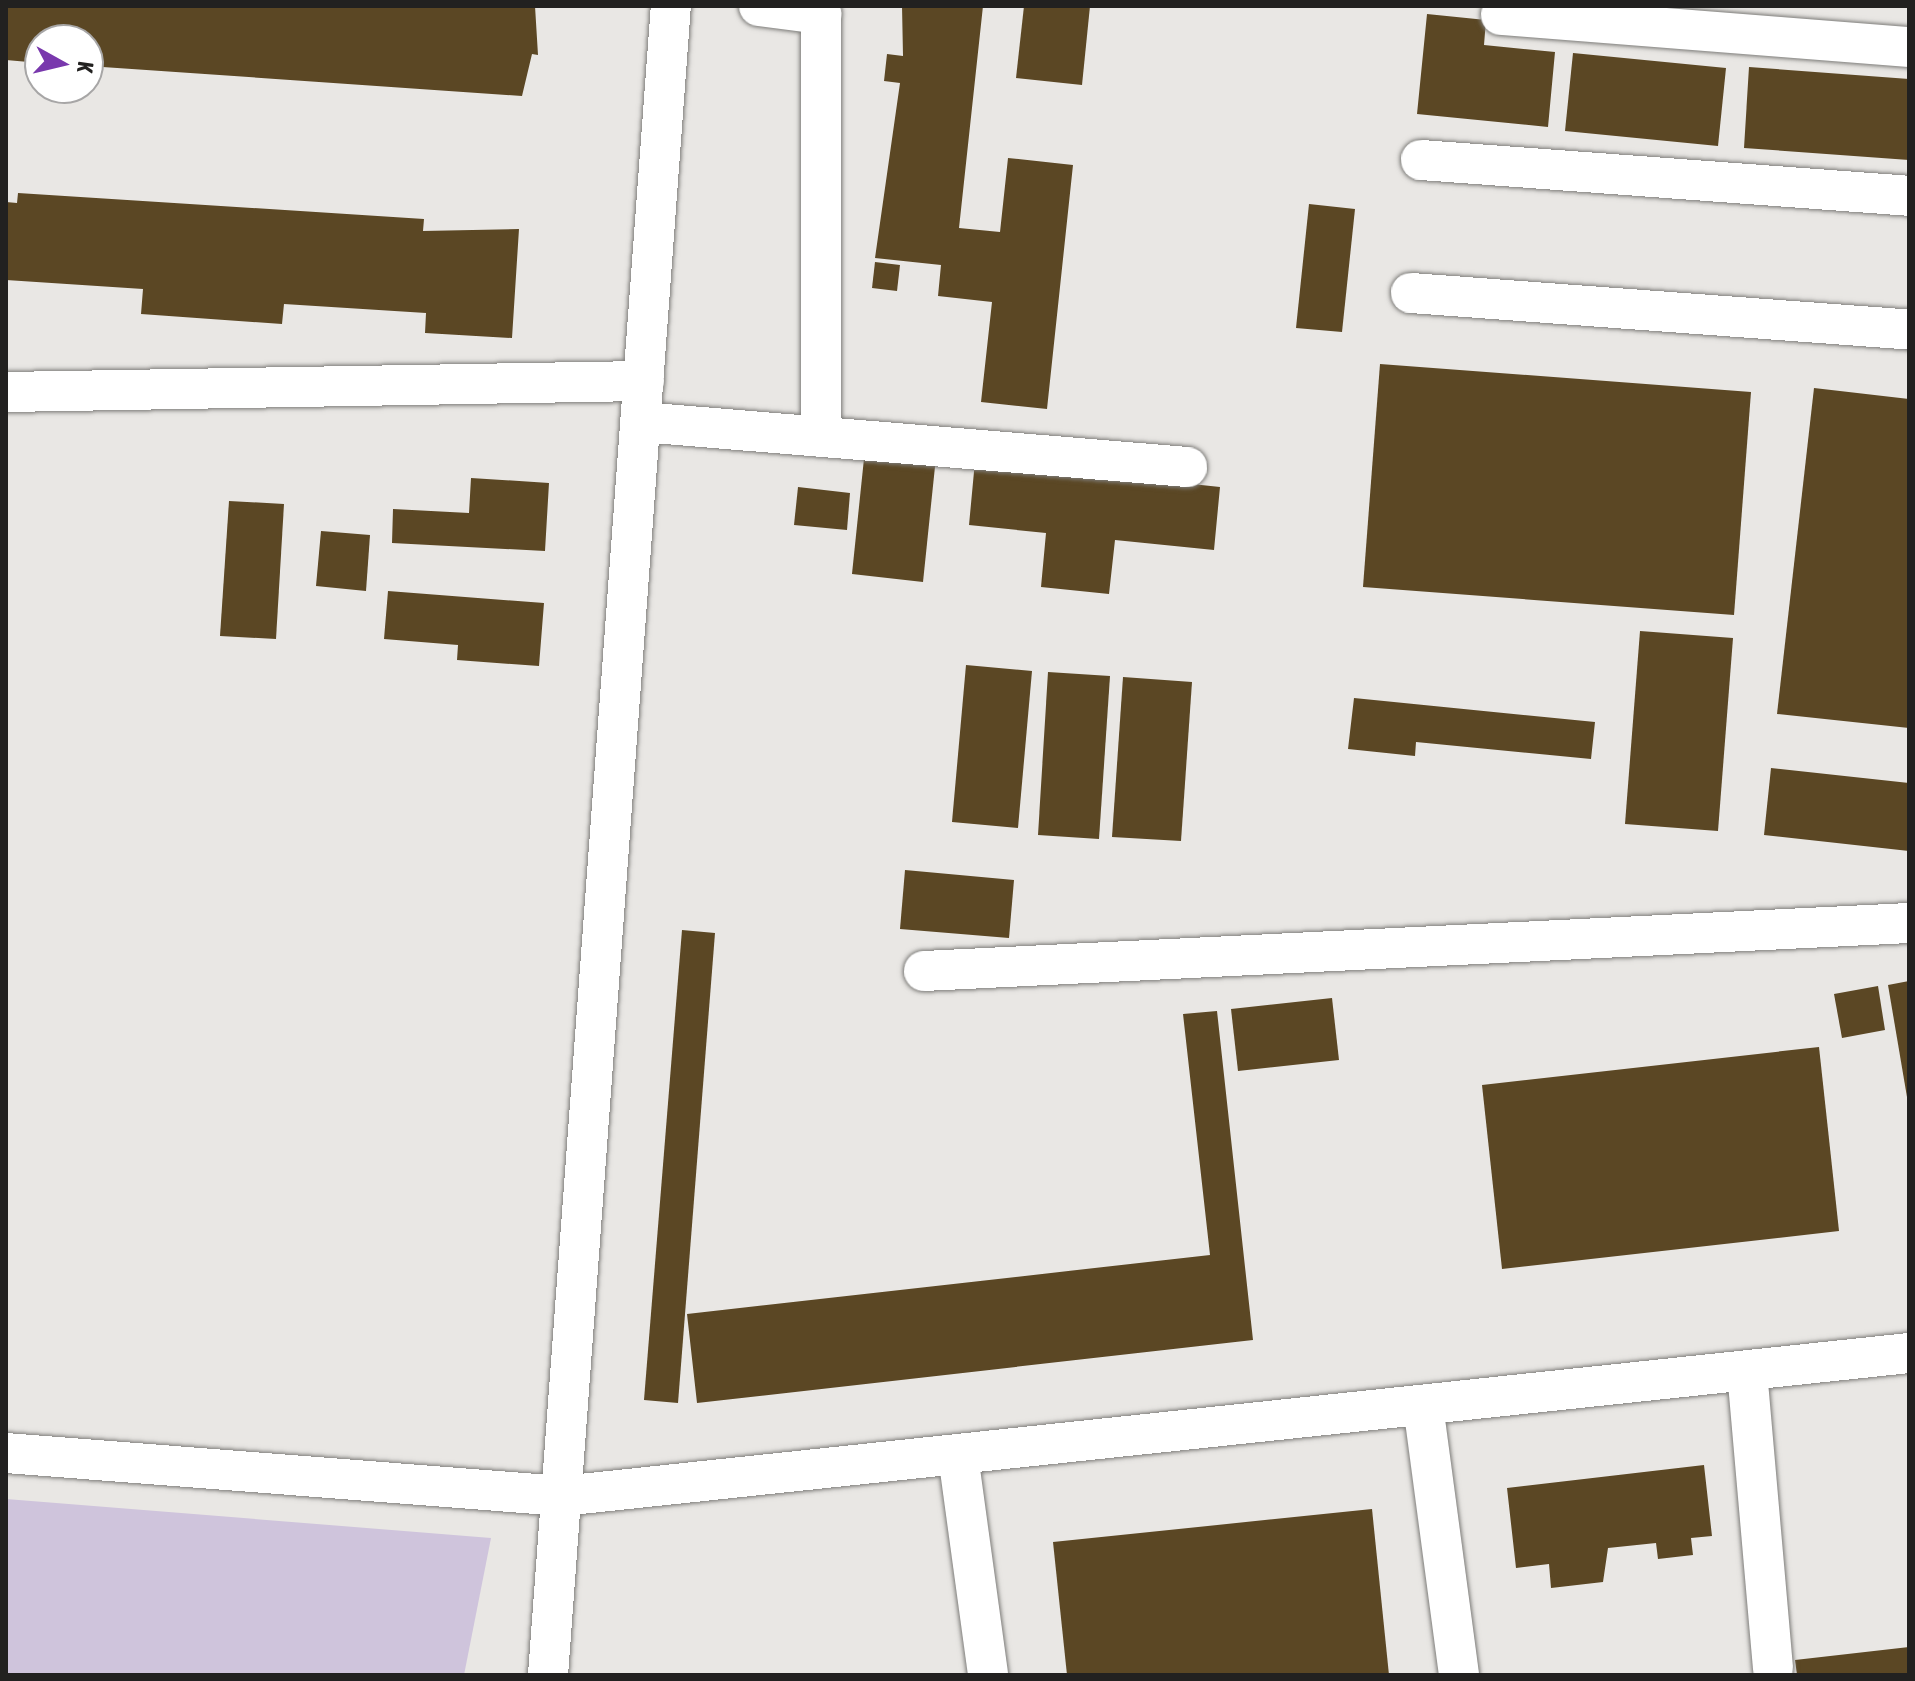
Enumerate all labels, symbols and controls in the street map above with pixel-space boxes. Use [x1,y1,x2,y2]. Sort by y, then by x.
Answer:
north arrow [24,24,104,104]
text: K [72,60,99,74]

